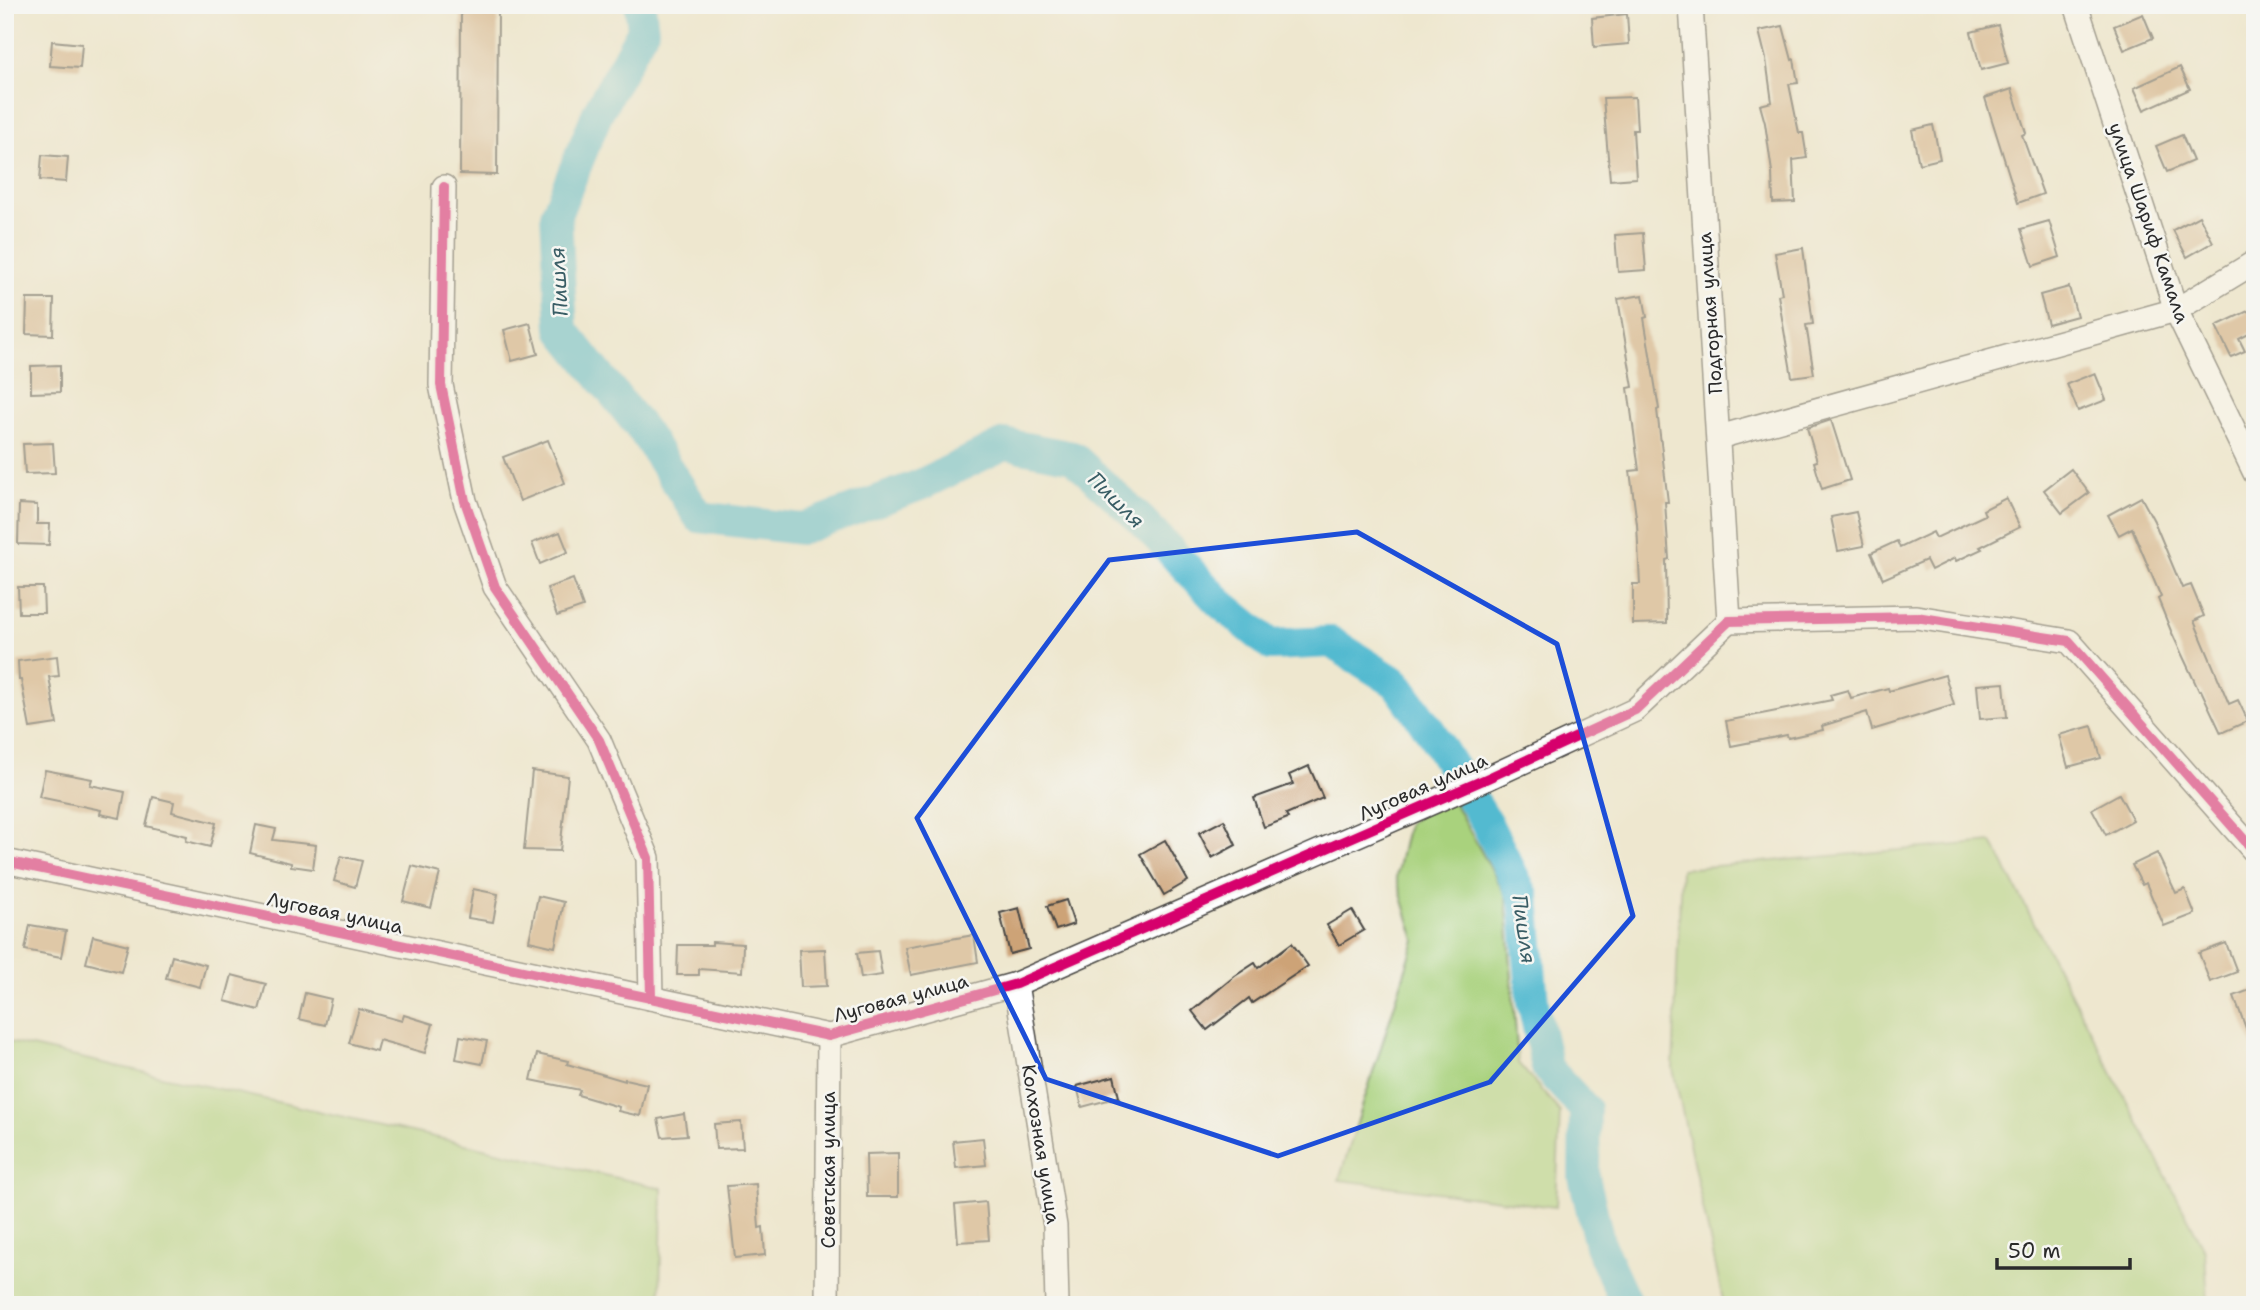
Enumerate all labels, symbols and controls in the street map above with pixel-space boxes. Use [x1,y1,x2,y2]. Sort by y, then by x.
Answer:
street label: улица Шариф Камала [2103,119,2195,327]
street label: Подгорная улица [1692,231,1728,395]
water label: Пишля [543,247,575,317]
water label: Пишля [1082,466,1150,534]
street label: Луговая улица [1355,747,1491,827]
street label: Луговая улица [265,886,405,940]
water label: Пишля [1505,893,1543,965]
street label: Луговая улица [831,968,971,1028]
street label: Колхозная улица [1016,1063,1066,1226]
street label: Советская улица [816,1091,841,1249]
scale bar [1997,1226,2130,1270]
text: 50 m [2008,1237,2061,1265]

